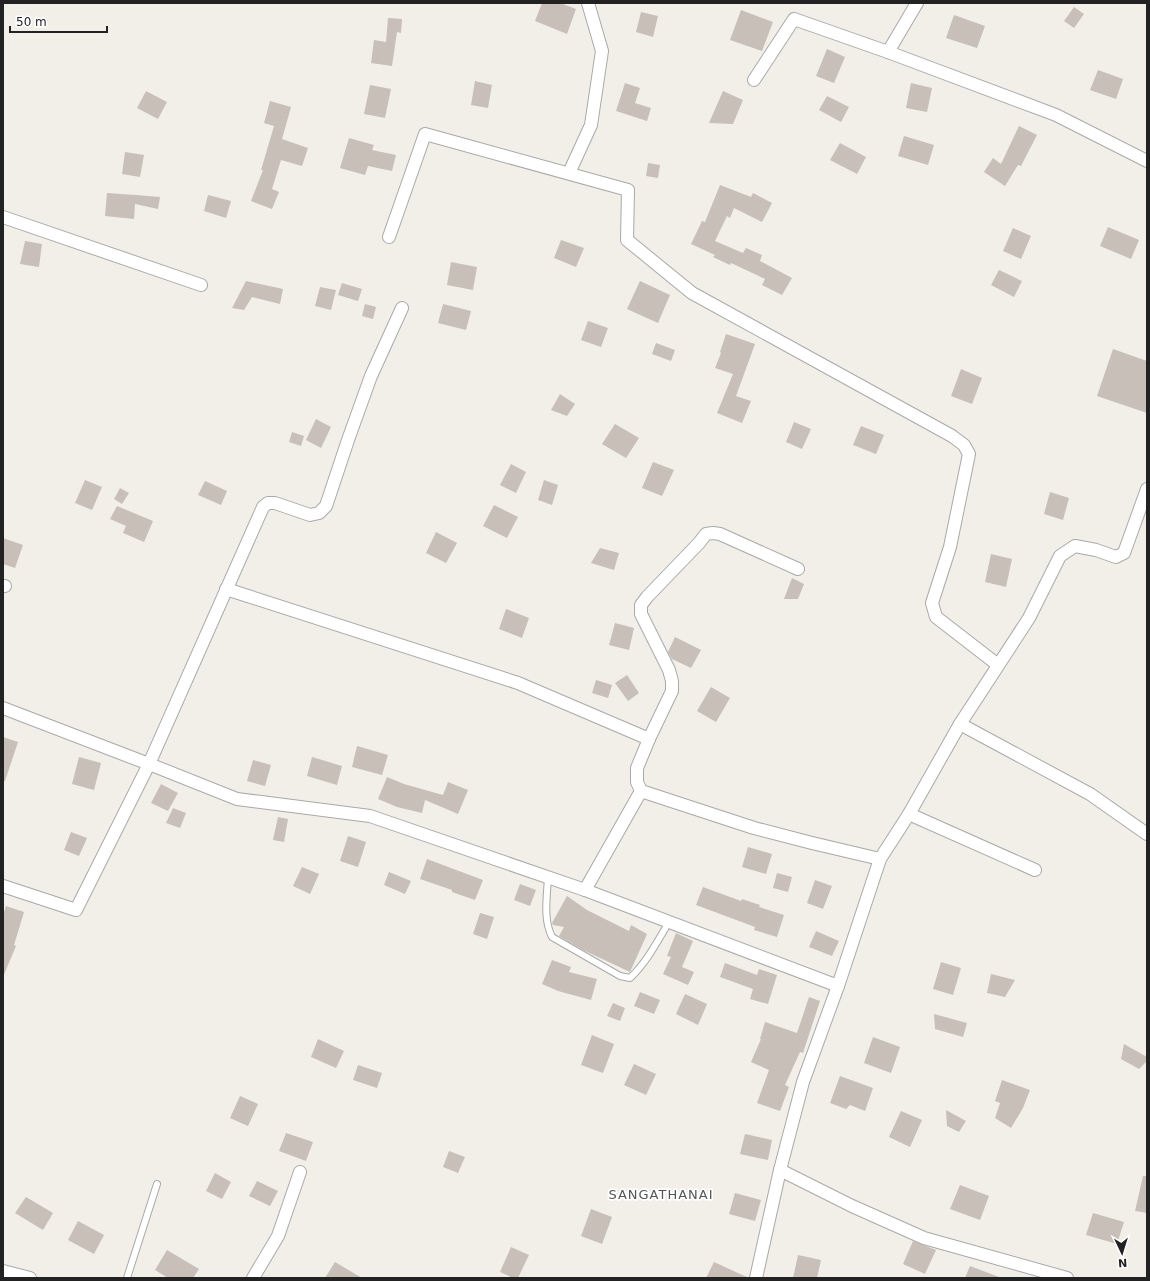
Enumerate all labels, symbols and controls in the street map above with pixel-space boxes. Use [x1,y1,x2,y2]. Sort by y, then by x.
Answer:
scale bar [10,8,107,34]
text: 50 m [16,15,47,29]
district label: SANGATHANAI [608,1187,714,1202]
north arrow [1102,1233,1142,1273]
text: N [1118,1256,1128,1269]

